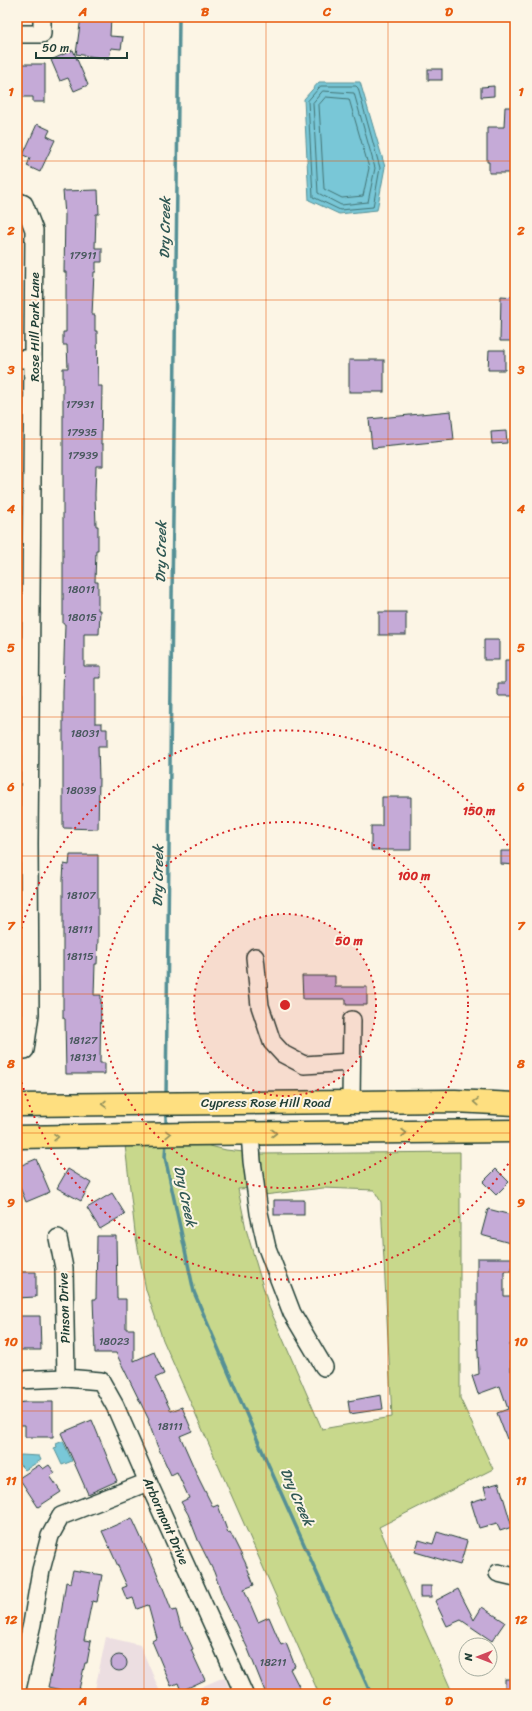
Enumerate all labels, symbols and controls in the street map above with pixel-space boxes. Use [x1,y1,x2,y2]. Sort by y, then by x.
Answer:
text: A [78,0,87,23]
text: B [201,0,210,23]
text: C [322,0,332,23]
text: D [445,0,453,23]
scale bar [36,34,127,60]
text: 50 m [42,37,69,59]
text: 1 [8,80,14,103]
text: 1 [518,80,524,103]
water label: Dry Creek [152,196,178,259]
text: 2 [6,219,15,242]
text: 2 [516,219,525,242]
house number: 17911 [69,246,97,265]
street label: Rose Hill Park Lane [23,272,46,382]
text: 3 [6,358,15,381]
text: 3 [516,358,525,381]
house number: 17931 [66,395,95,414]
house number: 17935 [67,423,98,442]
house number: 17939 [68,446,99,465]
text: 4 [6,497,16,520]
text: 4 [516,497,526,520]
water label: Dry Creek [148,520,174,583]
house number: 18011 [67,580,95,599]
house number: 18015 [67,608,97,627]
text: 5 [7,636,15,659]
text: 5 [517,636,525,659]
house number: 18031 [70,724,100,743]
text: 6 [6,775,15,798]
text: 6 [516,775,525,798]
house number: 18039 [65,781,97,800]
text: 150 m [463,800,496,822]
water label: Dry Creek [145,844,171,907]
text: 100 m [398,865,431,887]
house number: 18107 [66,886,96,905]
text: 7 [7,914,16,937]
text: 7 [517,914,526,937]
house number: 18111 [67,920,93,939]
text: 50 m [335,930,363,952]
house number: 18115 [66,947,94,966]
centre of rings [278,998,292,1012]
house number: 18127 [69,1031,98,1050]
house number: 18131 [70,1048,97,1067]
text: 8 [6,1052,15,1075]
text: 8 [516,1052,525,1075]
street label: Cypress Rose Hill Road [201,1091,332,1114]
one-way arrow [473,1098,479,1106]
one-way arrow [101,1100,107,1108]
one-way arrow [271,1129,277,1137]
one-way arrow [401,1129,407,1137]
one-way arrow [165,1130,171,1139]
one-way arrow [53,1133,59,1141]
water label: Dry Creek [166,1163,204,1230]
text: 9 [7,1191,15,1214]
text: 9 [517,1191,525,1214]
street label: Pinson Drive [51,1272,77,1344]
text: 10 [4,1330,18,1353]
text: 10 [514,1330,528,1353]
house number: 18023 [99,1332,129,1351]
house number: 18111 [157,1417,183,1436]
water label: Dry Creek [273,1464,322,1532]
text: 11 [5,1469,17,1492]
text: 11 [515,1469,527,1492]
street label: Arbormont Drive [136,1472,196,1569]
text: 12 [4,1608,18,1631]
text: 12 [514,1608,528,1631]
north arrow [458,1637,498,1677]
house number: 18211 [259,1653,287,1672]
text: N [459,1653,478,1662]
text: A [78,1689,87,1711]
text: B [201,1689,210,1711]
text: C [322,1689,332,1711]
text: D [445,1689,453,1711]

